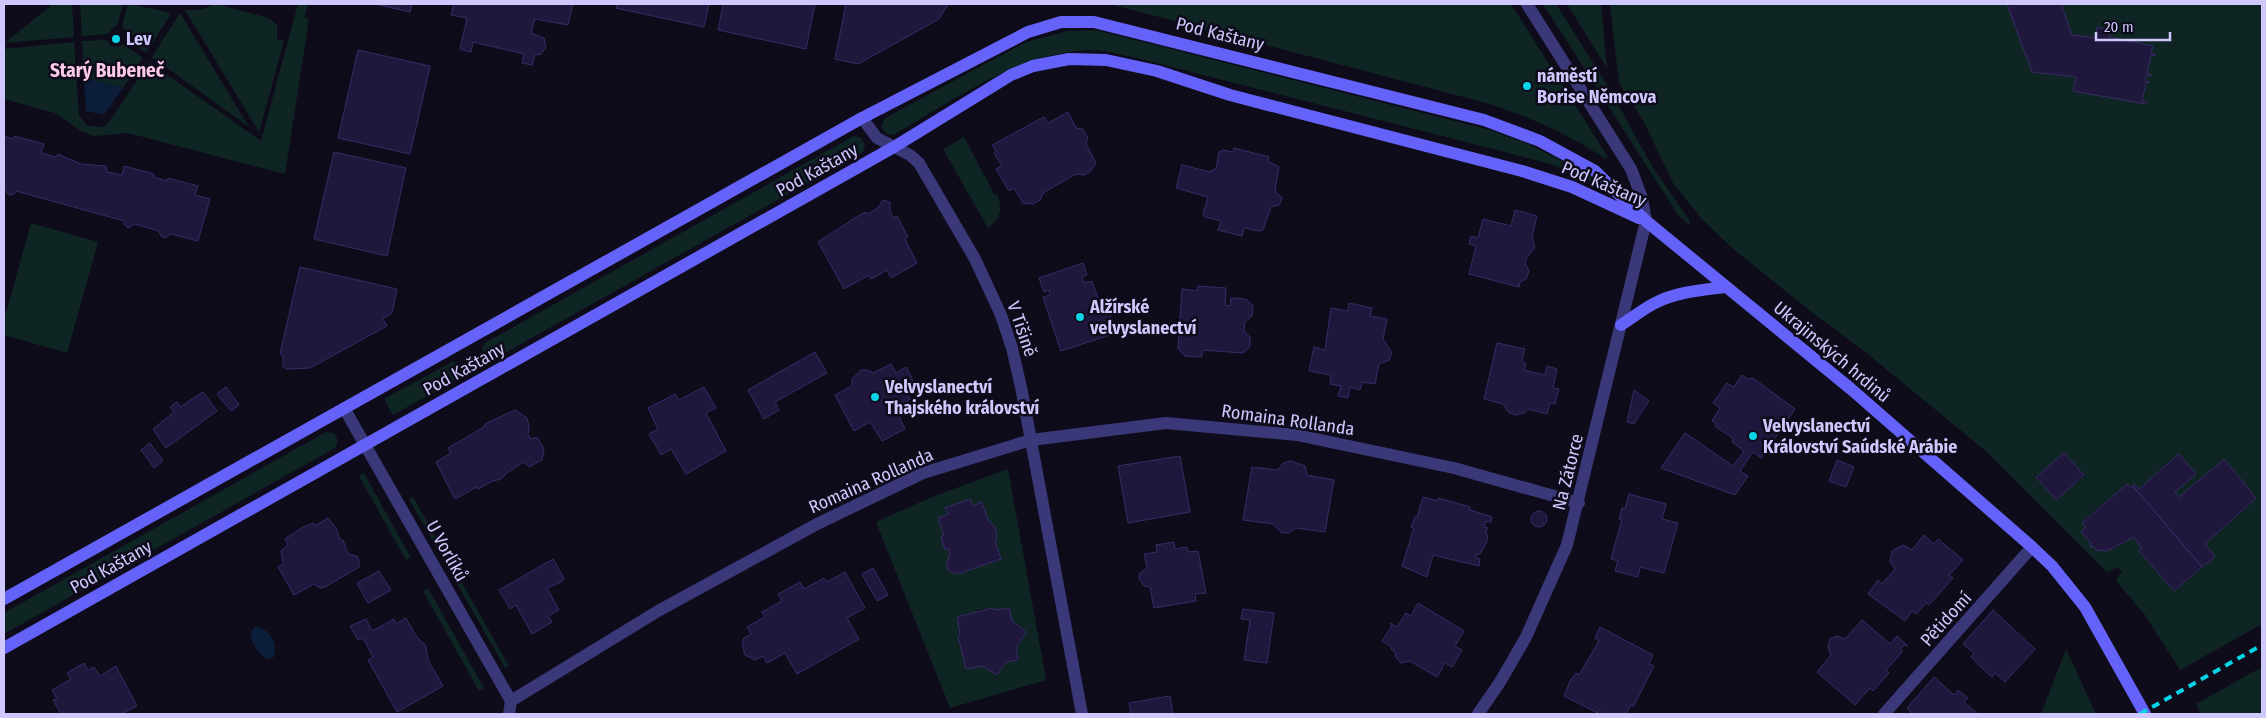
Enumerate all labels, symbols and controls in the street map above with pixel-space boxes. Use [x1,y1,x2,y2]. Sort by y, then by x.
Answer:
scale bar [2096,10,2170,42]
street label: Pod Kaštany [1174,12,1266,56]
text: 20 m [2104,18,2134,36]
place label: Lev [126,28,152,50]
marker: Lev [110,33,122,45]
district label: Starý Bubeneč [50,59,165,82]
place label: náměstí Borise Němcova [1537,65,1656,108]
marker: náměstí Borise Němcova [1521,80,1533,92]
street label: Pod Kaštany [772,139,862,201]
street label: Pod Kaštany [1558,156,1650,212]
place label: Alžírské velvyslanectví [1089,296,1197,339]
street label: Ukrajinských hrdinů [1769,297,1895,407]
street label: V Tišině [1002,299,1042,360]
marker: Alžírské velvyslanectví [1074,311,1086,323]
street label: Pod Kaštany [419,338,509,400]
place label: Velvyslanectví Thajského království [884,376,1040,419]
marker: Velvyslanectví Thajského království [869,391,881,403]
street label: Romaina Rollanda [1220,400,1356,440]
place label: Velvyslanectví Království Saúdské Arábie [1762,415,1957,458]
marker: Velvyslanectví Království Saúdské Arábie [1747,430,1759,442]
street label: Na Zátorce [1548,431,1588,513]
street label: Romaina Rollanda [805,444,937,518]
street label: U Vorlíků [421,517,473,585]
street label: Pod Kaštany [66,536,156,598]
street label: Pětidomí [1916,587,1976,651]

